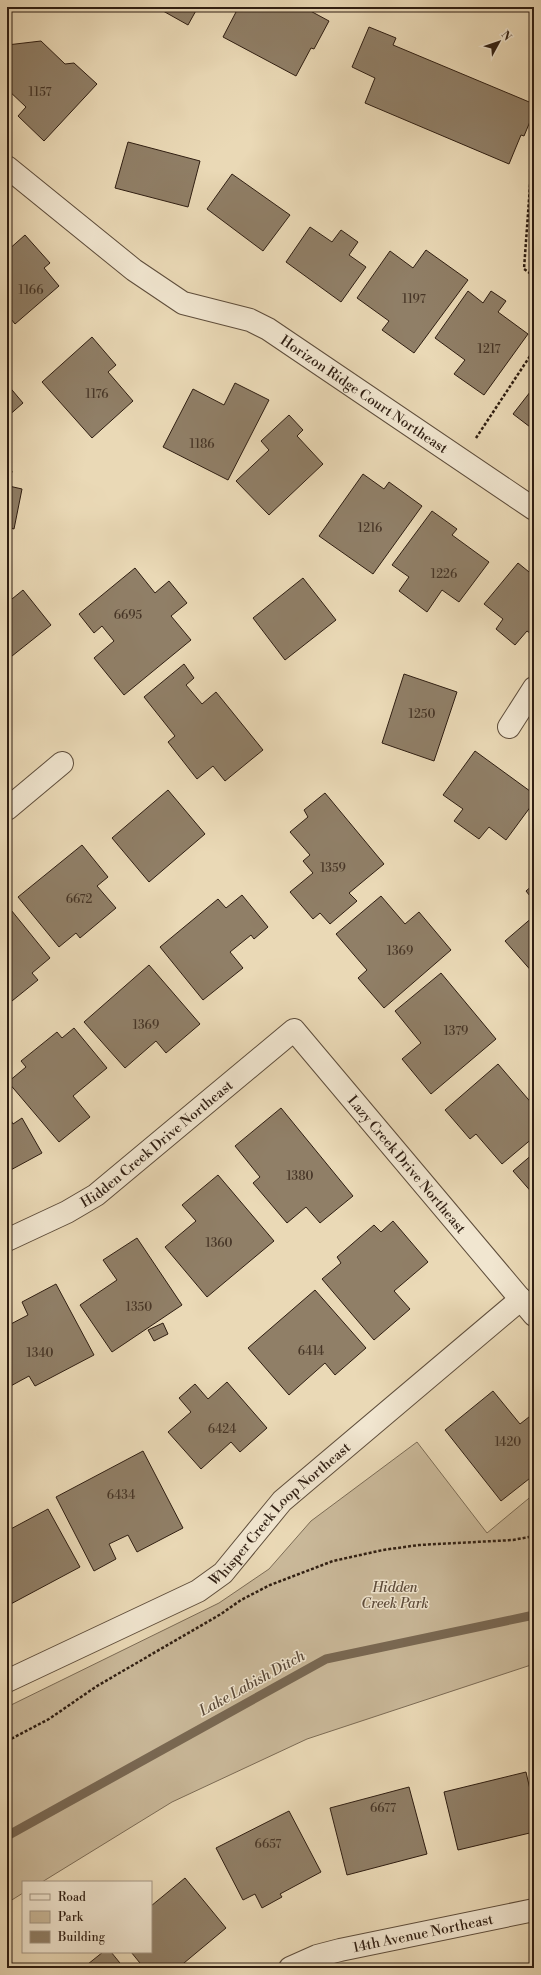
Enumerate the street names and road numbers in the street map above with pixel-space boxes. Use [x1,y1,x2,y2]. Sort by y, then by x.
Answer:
street label: Horizon Ridge Court Northeast [276,332,451,458]
street label: Hidden Creek Drive Northeast [77,1077,237,1212]
street label: Lazy Creek Drive Northeast [343,1092,469,1237]
street label: Whisper Creek Loop Northeast [205,1439,355,1591]
street label: 14th Avenue Northeast [351,1911,495,1957]

